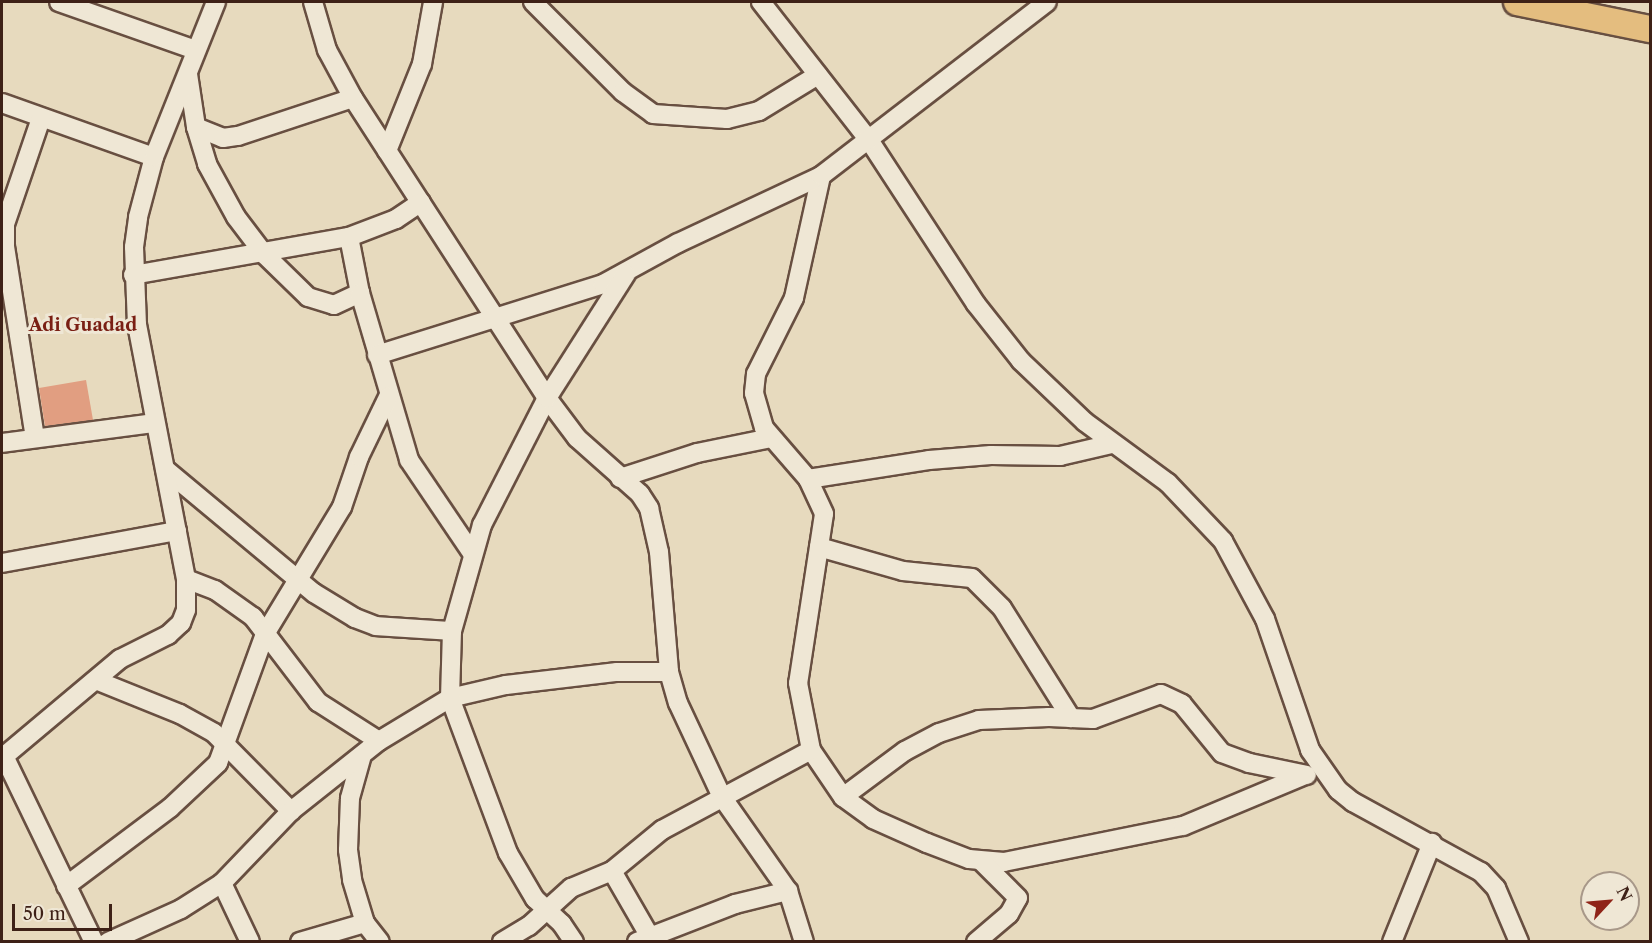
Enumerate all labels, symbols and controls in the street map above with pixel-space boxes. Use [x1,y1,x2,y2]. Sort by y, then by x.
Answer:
district label: Adi Guadad [29,314,137,336]
north arrow [1580,871,1640,931]
text: N [1612,883,1636,905]
scale bar [15,892,116,930]
text: 50 m [23,903,66,925]

